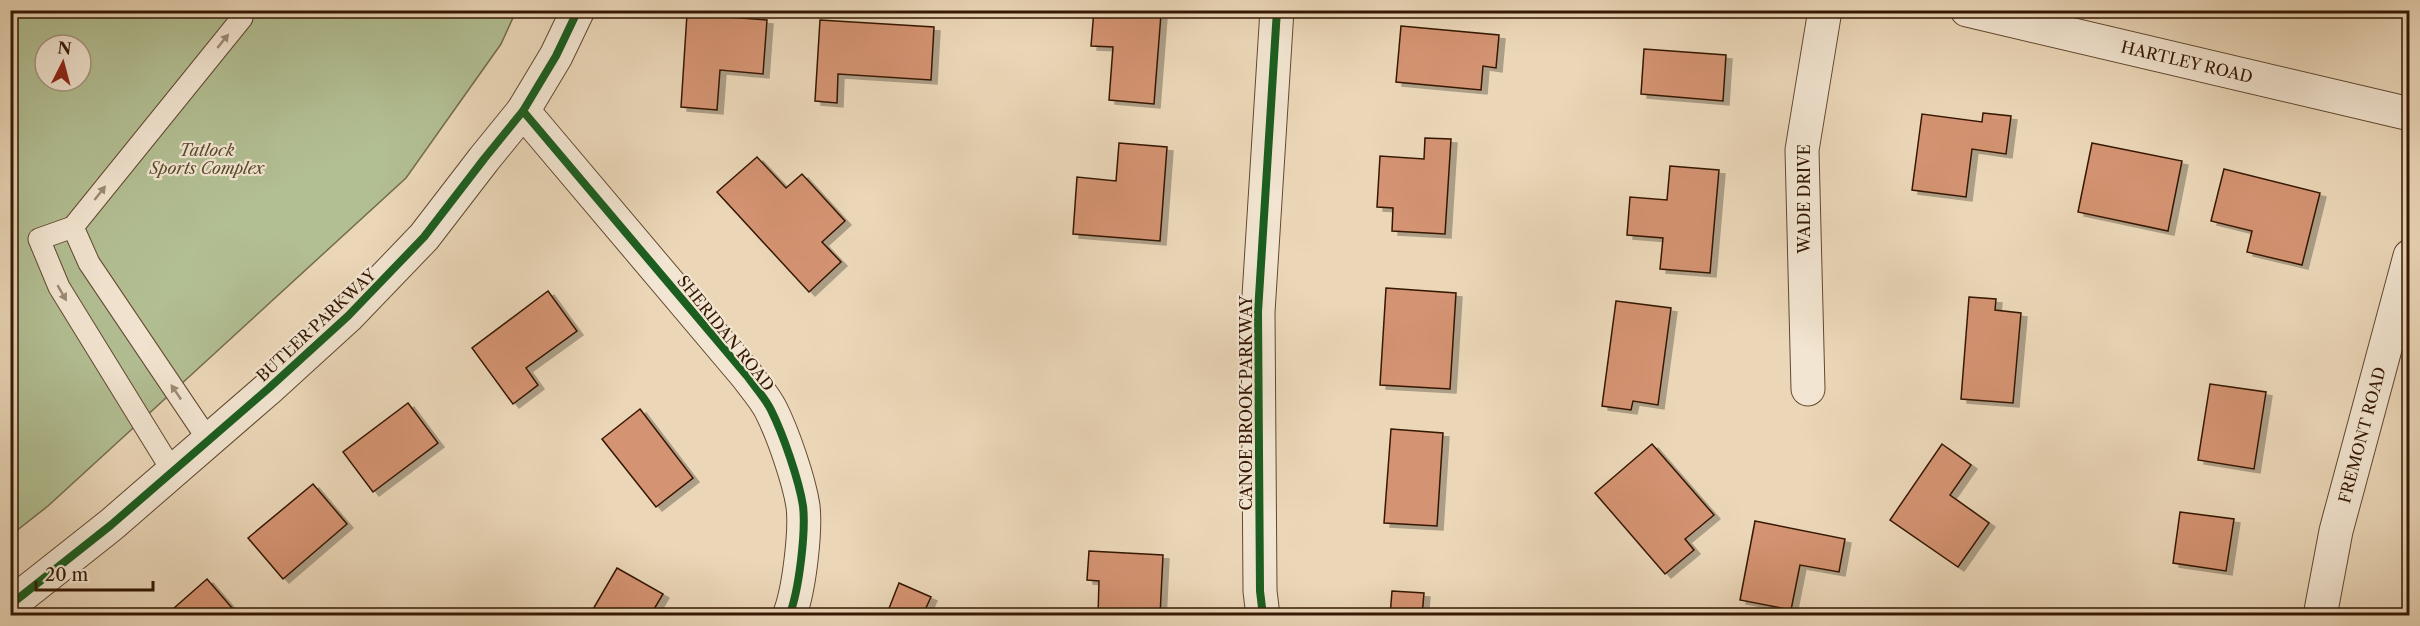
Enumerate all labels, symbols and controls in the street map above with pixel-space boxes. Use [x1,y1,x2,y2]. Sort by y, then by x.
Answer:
north arrow [33,33,93,93]
one-way arrow [216,33,229,49]
text: N [57,37,73,59]
street label: HARTLEY ROAD [2119,37,2255,87]
park label: Tatlock Sports Complex [149,140,265,178]
street label: WADE DRIVE [1794,144,1814,255]
one-way arrow [94,185,107,201]
street label: BUTLER PARKWAY [252,264,380,386]
street label: SHERIDAN ROAD [673,271,779,395]
one-way arrow [57,285,68,301]
street label: CANOE BROOK PARKWAY [1236,295,1256,511]
street label: FREMONT ROAD [2334,364,2390,505]
one-way arrow [171,384,182,400]
scale bar [36,554,153,592]
text: 20 m [45,564,89,586]

